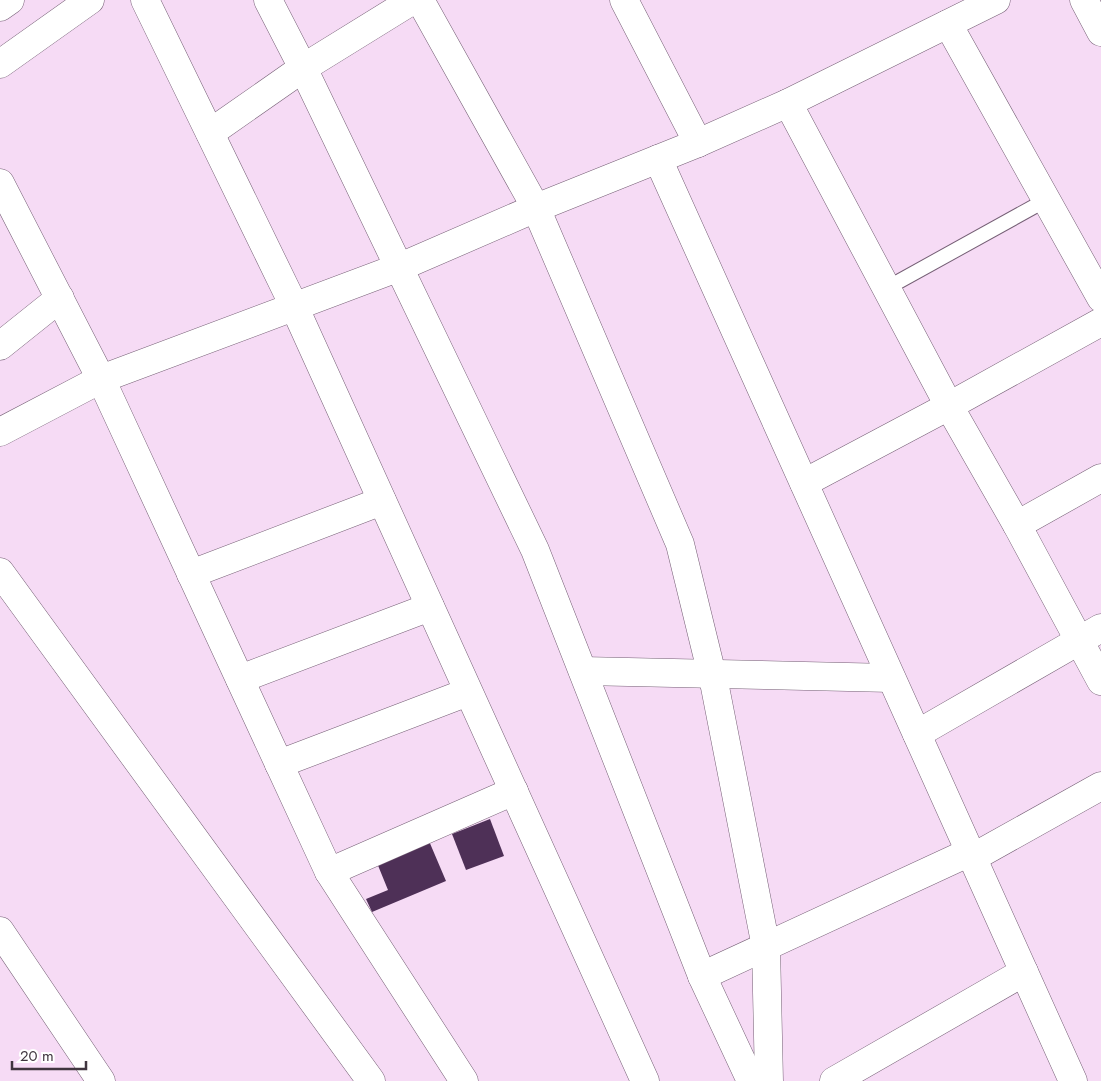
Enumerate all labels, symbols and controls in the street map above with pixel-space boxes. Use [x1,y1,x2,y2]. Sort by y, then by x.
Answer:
scale bar [12,1038,86,1070]
text: 20 m [20,1045,54,1067]

